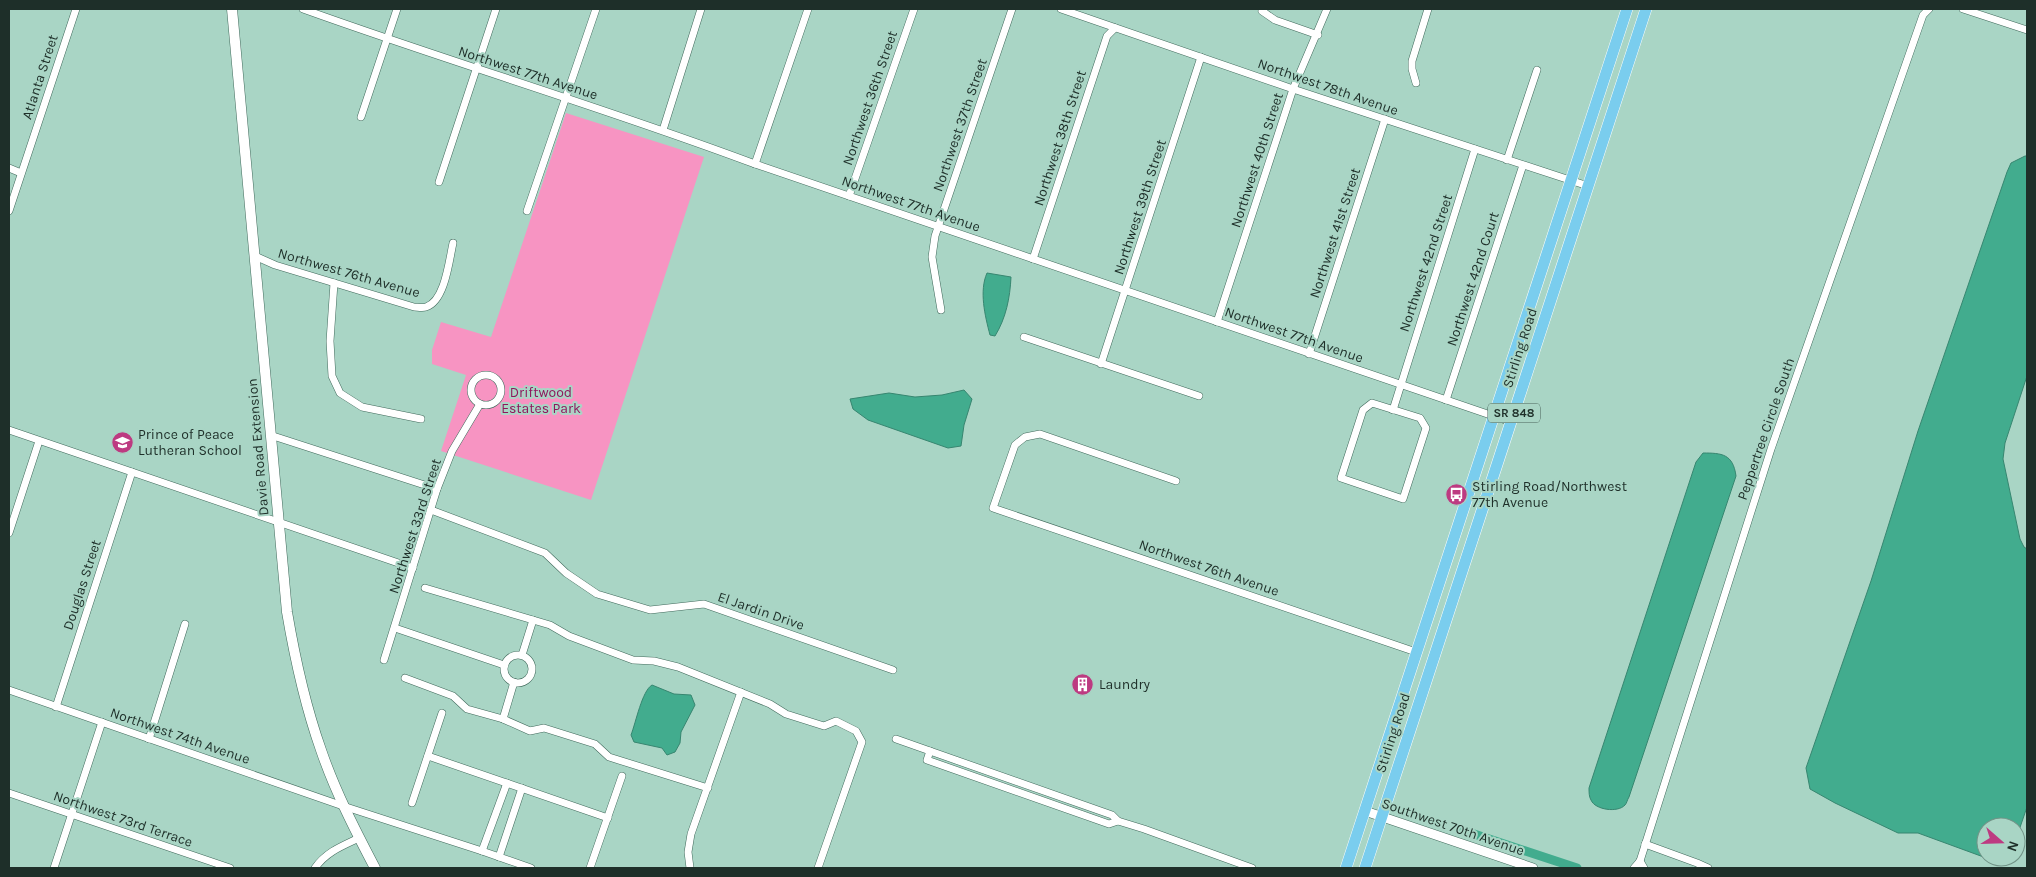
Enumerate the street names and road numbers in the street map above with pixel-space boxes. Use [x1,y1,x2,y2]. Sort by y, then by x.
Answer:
street label: Northwest 36th Street [839,29,901,167]
street label: Atlanta Street [18,32,62,122]
street label: Northwest 77th Avenue [456,42,600,104]
street label: Northwest 78th Avenue [1255,55,1401,119]
street label: Northwest 37th Street [929,56,991,194]
street label: Northwest 38th Street [1030,68,1090,208]
street label: Northwest 40th Street [1227,90,1287,230]
street label: Northwest 39th Street [1110,137,1170,277]
street label: Northwest 41st Street [1306,166,1364,300]
street label: Northwest 77th Avenue [839,172,983,236]
street label: Northwest 42nd Street [1396,192,1456,334]
street label: Northwest 42nd Court [1443,210,1503,348]
street label: Northwest 76th Avenue [276,245,422,301]
street label: Northwest 77th Avenue [1222,303,1366,367]
street label: Stirling Road [1499,306,1541,390]
street label: Peppertree Circle South [1734,356,1798,502]
street label: Davie Road Extension [244,378,272,516]
road number: SR 848 [1488,403,1540,422]
street label: Northwest 33rd Street [385,456,445,596]
street label: Northwest 76th Avenue [1137,536,1281,600]
street label: Douglas Street [59,538,105,632]
street label: El Jardin Drive [715,588,807,634]
street label: Stirling Road [1372,691,1414,775]
street label: Northwest 74th Avenue [108,704,252,768]
street label: Northwest 73rd Terrace [51,787,195,851]
street label: Southwest 70th Avenue [1380,795,1526,859]

